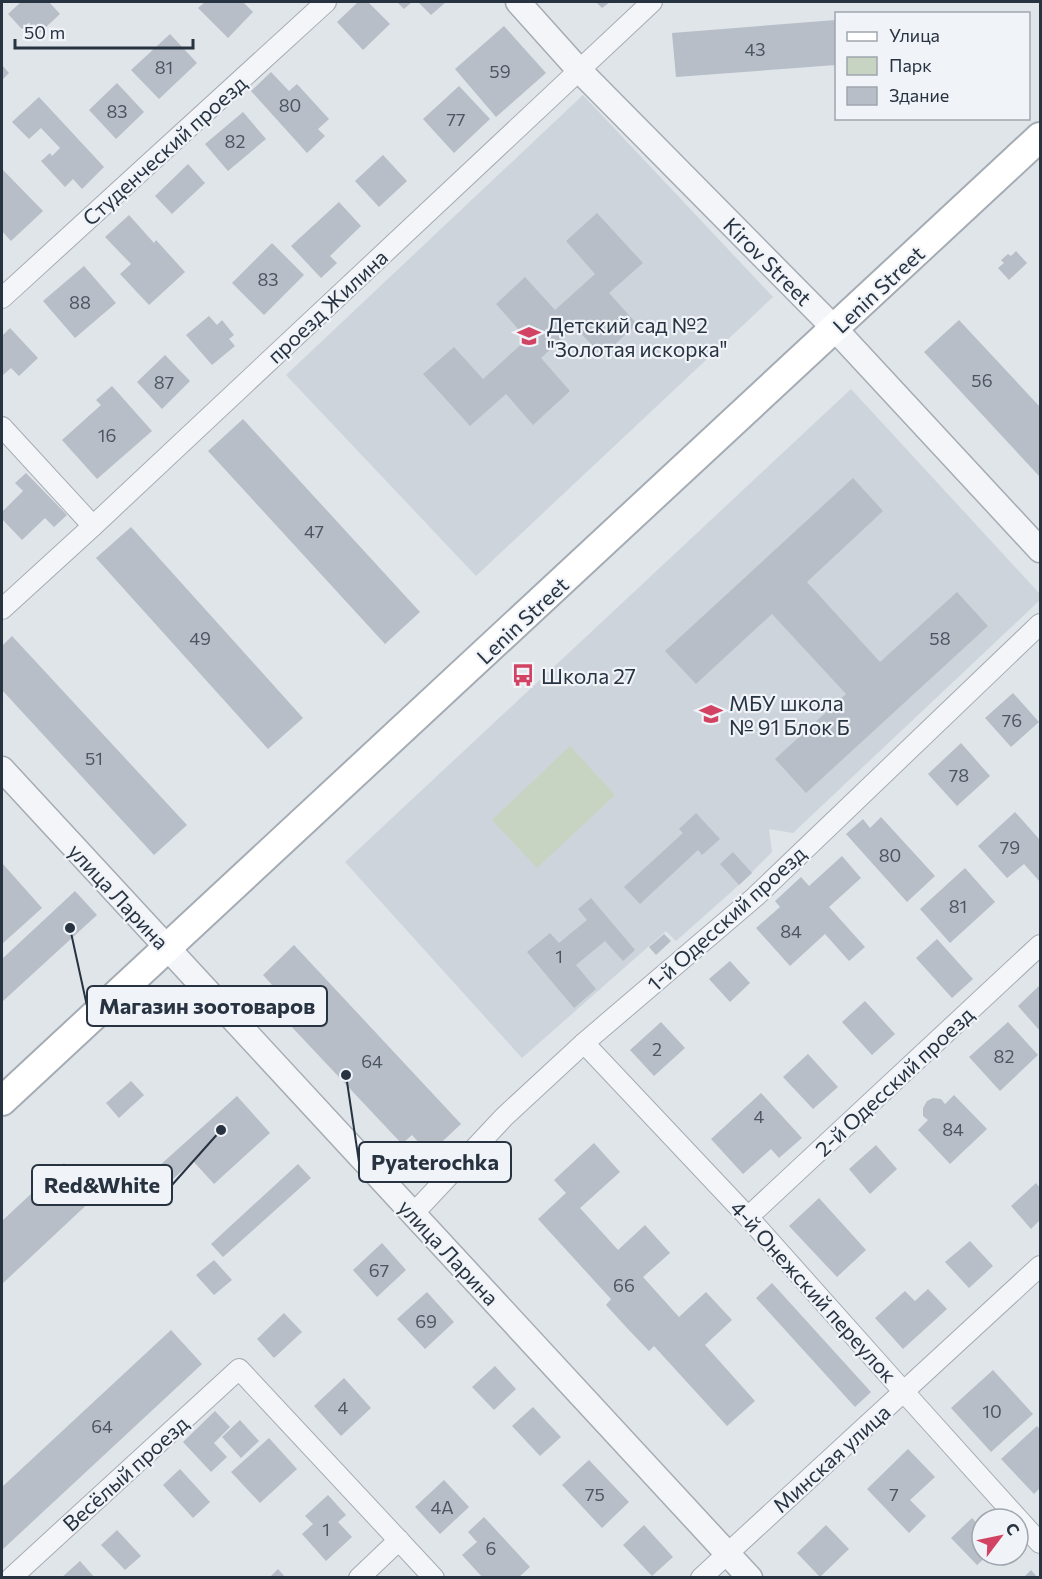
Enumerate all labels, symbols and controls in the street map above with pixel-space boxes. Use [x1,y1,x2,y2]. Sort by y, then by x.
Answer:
scale bar [15,12,194,50]
legend [835,12,1030,120]
text: 50 m [24,21,65,43]
text: Улица [889,24,940,46]
house number: 43 [744,38,766,60]
text: Парк [889,54,932,76]
house number: 81 [155,56,173,78]
house number: 59 [489,60,511,82]
street label: Студенческий проезд [77,70,251,230]
text: Здание [889,84,949,106]
house number: 80 [279,94,301,116]
house number: 83 [106,100,128,122]
house number: 77 [446,108,466,130]
house number: 82 [225,130,245,152]
street label: Kirov Street [719,212,817,310]
street label: Lenin Street [827,240,929,338]
street label: проезд Жилина [262,244,392,368]
house number: 83 [257,268,279,290]
house number: 88 [69,291,91,313]
place label: Детский сад №2 "Золотая искорка" [547,312,728,361]
school or university icon: Детский сад №2 "Золотая искорка" [516,323,542,349]
house number: 56 [971,369,993,391]
house number: 87 [154,371,174,393]
house number: 16 [98,424,116,446]
house number: 47 [304,520,324,542]
street label: Lenin Street [471,571,573,669]
house number: 49 [189,627,211,649]
house number: 58 [929,627,951,649]
bus stop icon: Школа 27 [510,662,536,688]
place label: Школа 27 [541,663,636,688]
place label: МБУ школа № 91 Блок Б [729,690,850,739]
school or university icon: МБУ школа № 91 Блок Б [698,701,724,727]
house number: 76 [1002,709,1022,731]
house number: 51 [85,747,103,769]
house number: 78 [949,764,969,786]
house number: 79 [1000,836,1020,858]
street label: улица Ларина [64,838,174,954]
street label: 1-й Одесский проезд [642,840,810,996]
house number: 80 [879,844,901,866]
house number: 81 [949,895,967,917]
house number: 84 [780,920,802,942]
house number: 1 [555,945,563,967]
callout: Магазин зоотоваров [87,986,327,1026]
text: Магазин зоотоваров [99,992,315,1019]
street label: 2-й Одесский проезд [810,1001,978,1161]
house number: 2 [652,1038,662,1060]
house number: 82 [994,1045,1014,1067]
house number: 64 [361,1050,383,1072]
house number: 4 [754,1105,765,1127]
house number: 84 [942,1118,964,1140]
callout: Pyaterochka [359,1142,511,1182]
text: Pyaterochka [371,1148,499,1175]
callout: Red&White [32,1165,172,1205]
text: Red&White [44,1171,160,1198]
street label: улица Ларина [394,1194,504,1310]
street label: 4-й Онежский переулок [726,1195,902,1387]
house number: 67 [369,1259,389,1281]
house number: 66 [613,1274,635,1296]
house number: 69 [415,1310,437,1332]
house number: 4 [338,1396,349,1418]
street label: Минская улица [767,1399,895,1517]
house number: 10 [982,1400,1002,1422]
street label: Весёлый проезд [57,1410,193,1536]
house number: 64 [91,1415,113,1437]
house number: 75 [585,1483,605,1505]
house number: 7 [889,1483,899,1505]
house number: 4А [430,1496,454,1518]
north arrow [970,1507,1030,1567]
house number: 1 [322,1518,330,1540]
text: С [1002,1519,1024,1539]
house number: 6 [486,1537,496,1559]

